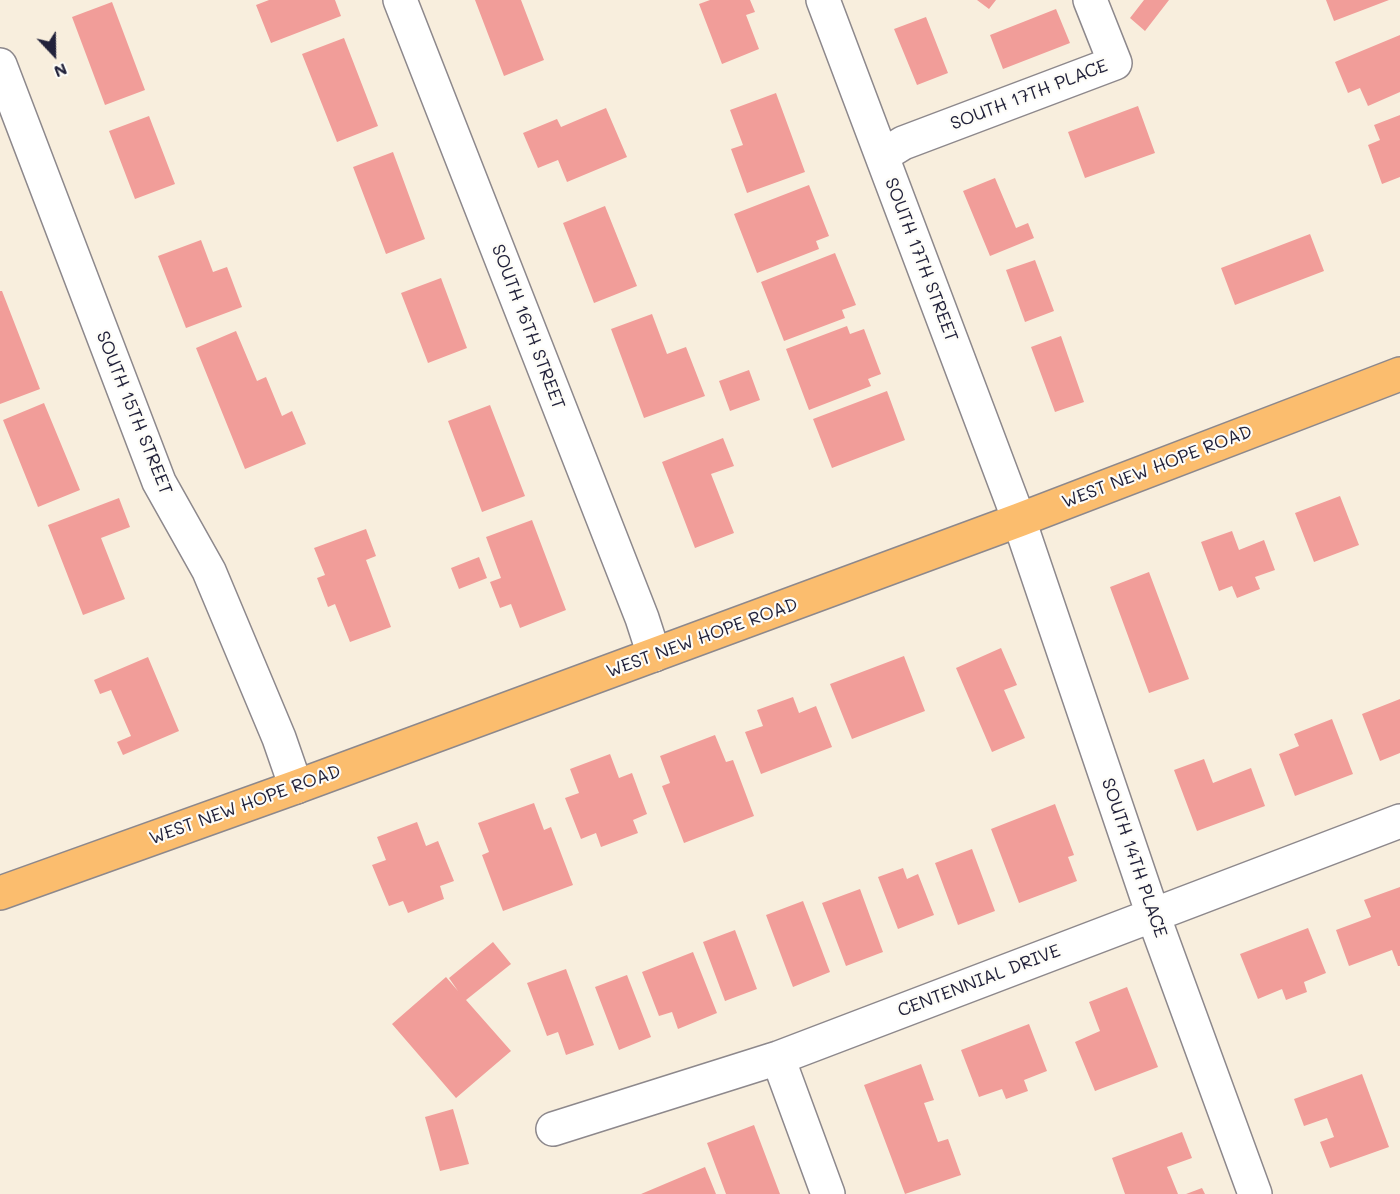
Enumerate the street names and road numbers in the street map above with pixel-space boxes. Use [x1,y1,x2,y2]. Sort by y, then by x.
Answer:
street label: SOUTH 17TH PLACE [947,55,1111,135]
street label: SOUTH 17TH STREET [880,175,962,345]
street label: SOUTH 16TH STREET [487,241,569,413]
street label: SOUTH 15TH STREET [91,328,177,498]
street label: WEST NEW HOPE ROAD [1059,421,1255,513]
street label: WEST NEW HOPE ROAD [603,593,801,683]
street label: WEST NEW HOPE ROAD [146,760,344,850]
street label: SOUTH 14TH PLACE [1097,775,1171,941]
street label: CENTENNIAL DRIVE [895,940,1063,1022]

